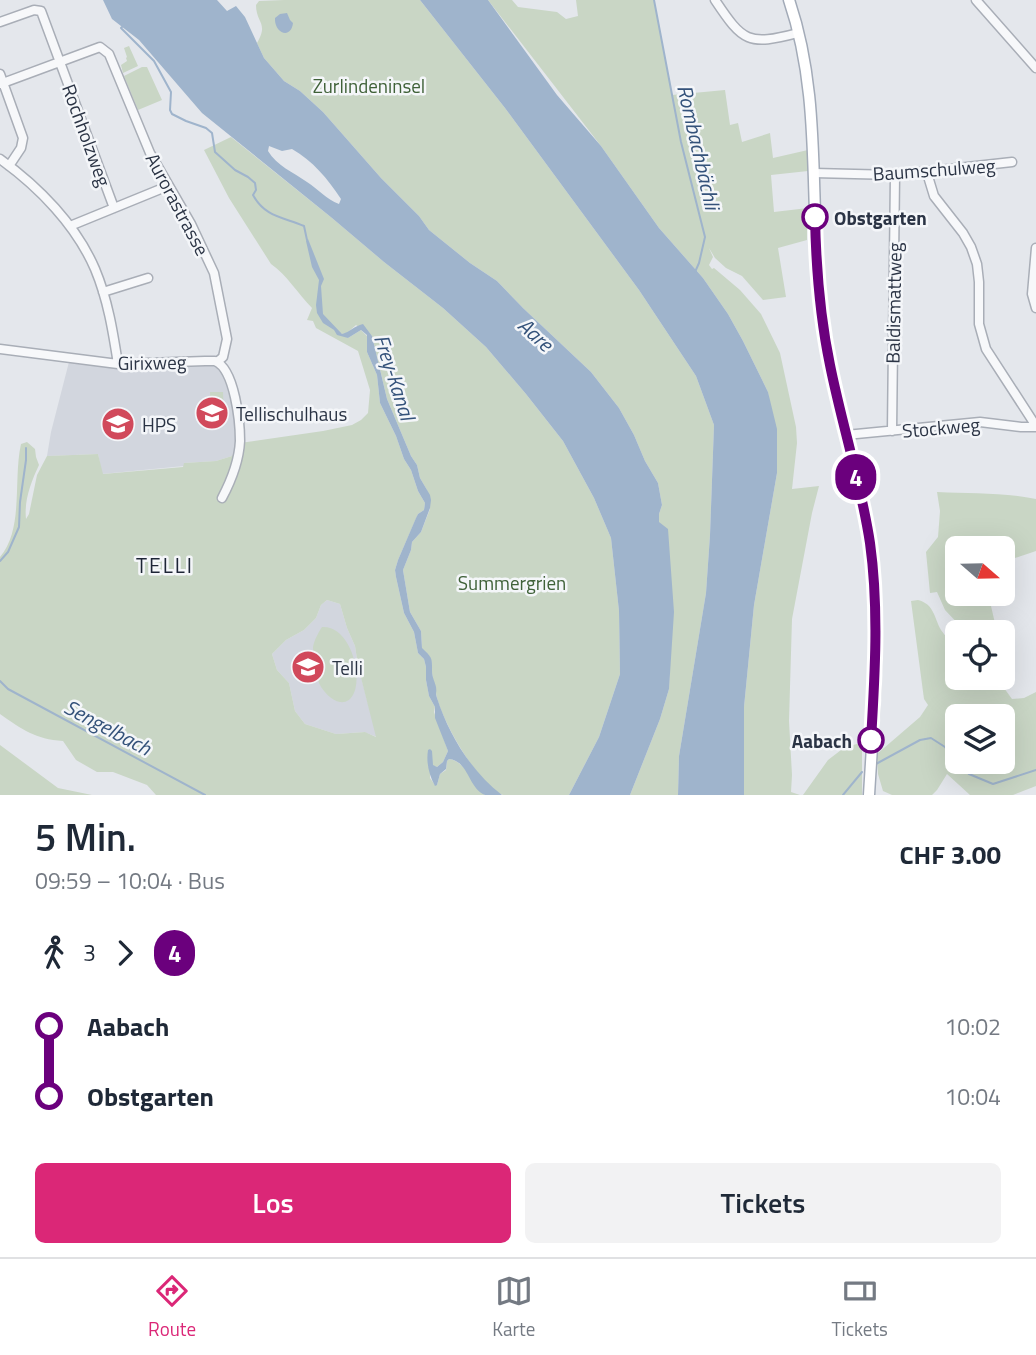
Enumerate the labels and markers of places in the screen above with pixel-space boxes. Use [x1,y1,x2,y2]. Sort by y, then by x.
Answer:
place label: Obstgarten [834,203,927,232]
marker: Obstgarten [802,204,828,230]
school or university icon: Tellischulhaus [193,394,231,432]
place label: Tellischulhaus [236,399,347,428]
school or university icon: HPS [99,405,137,443]
place label: HPS [142,410,176,439]
school or university icon: Telli [289,648,327,686]
place label: Telli [332,653,363,682]
place label: Aabach [792,726,852,755]
marker: Aabach [858,727,884,753]

